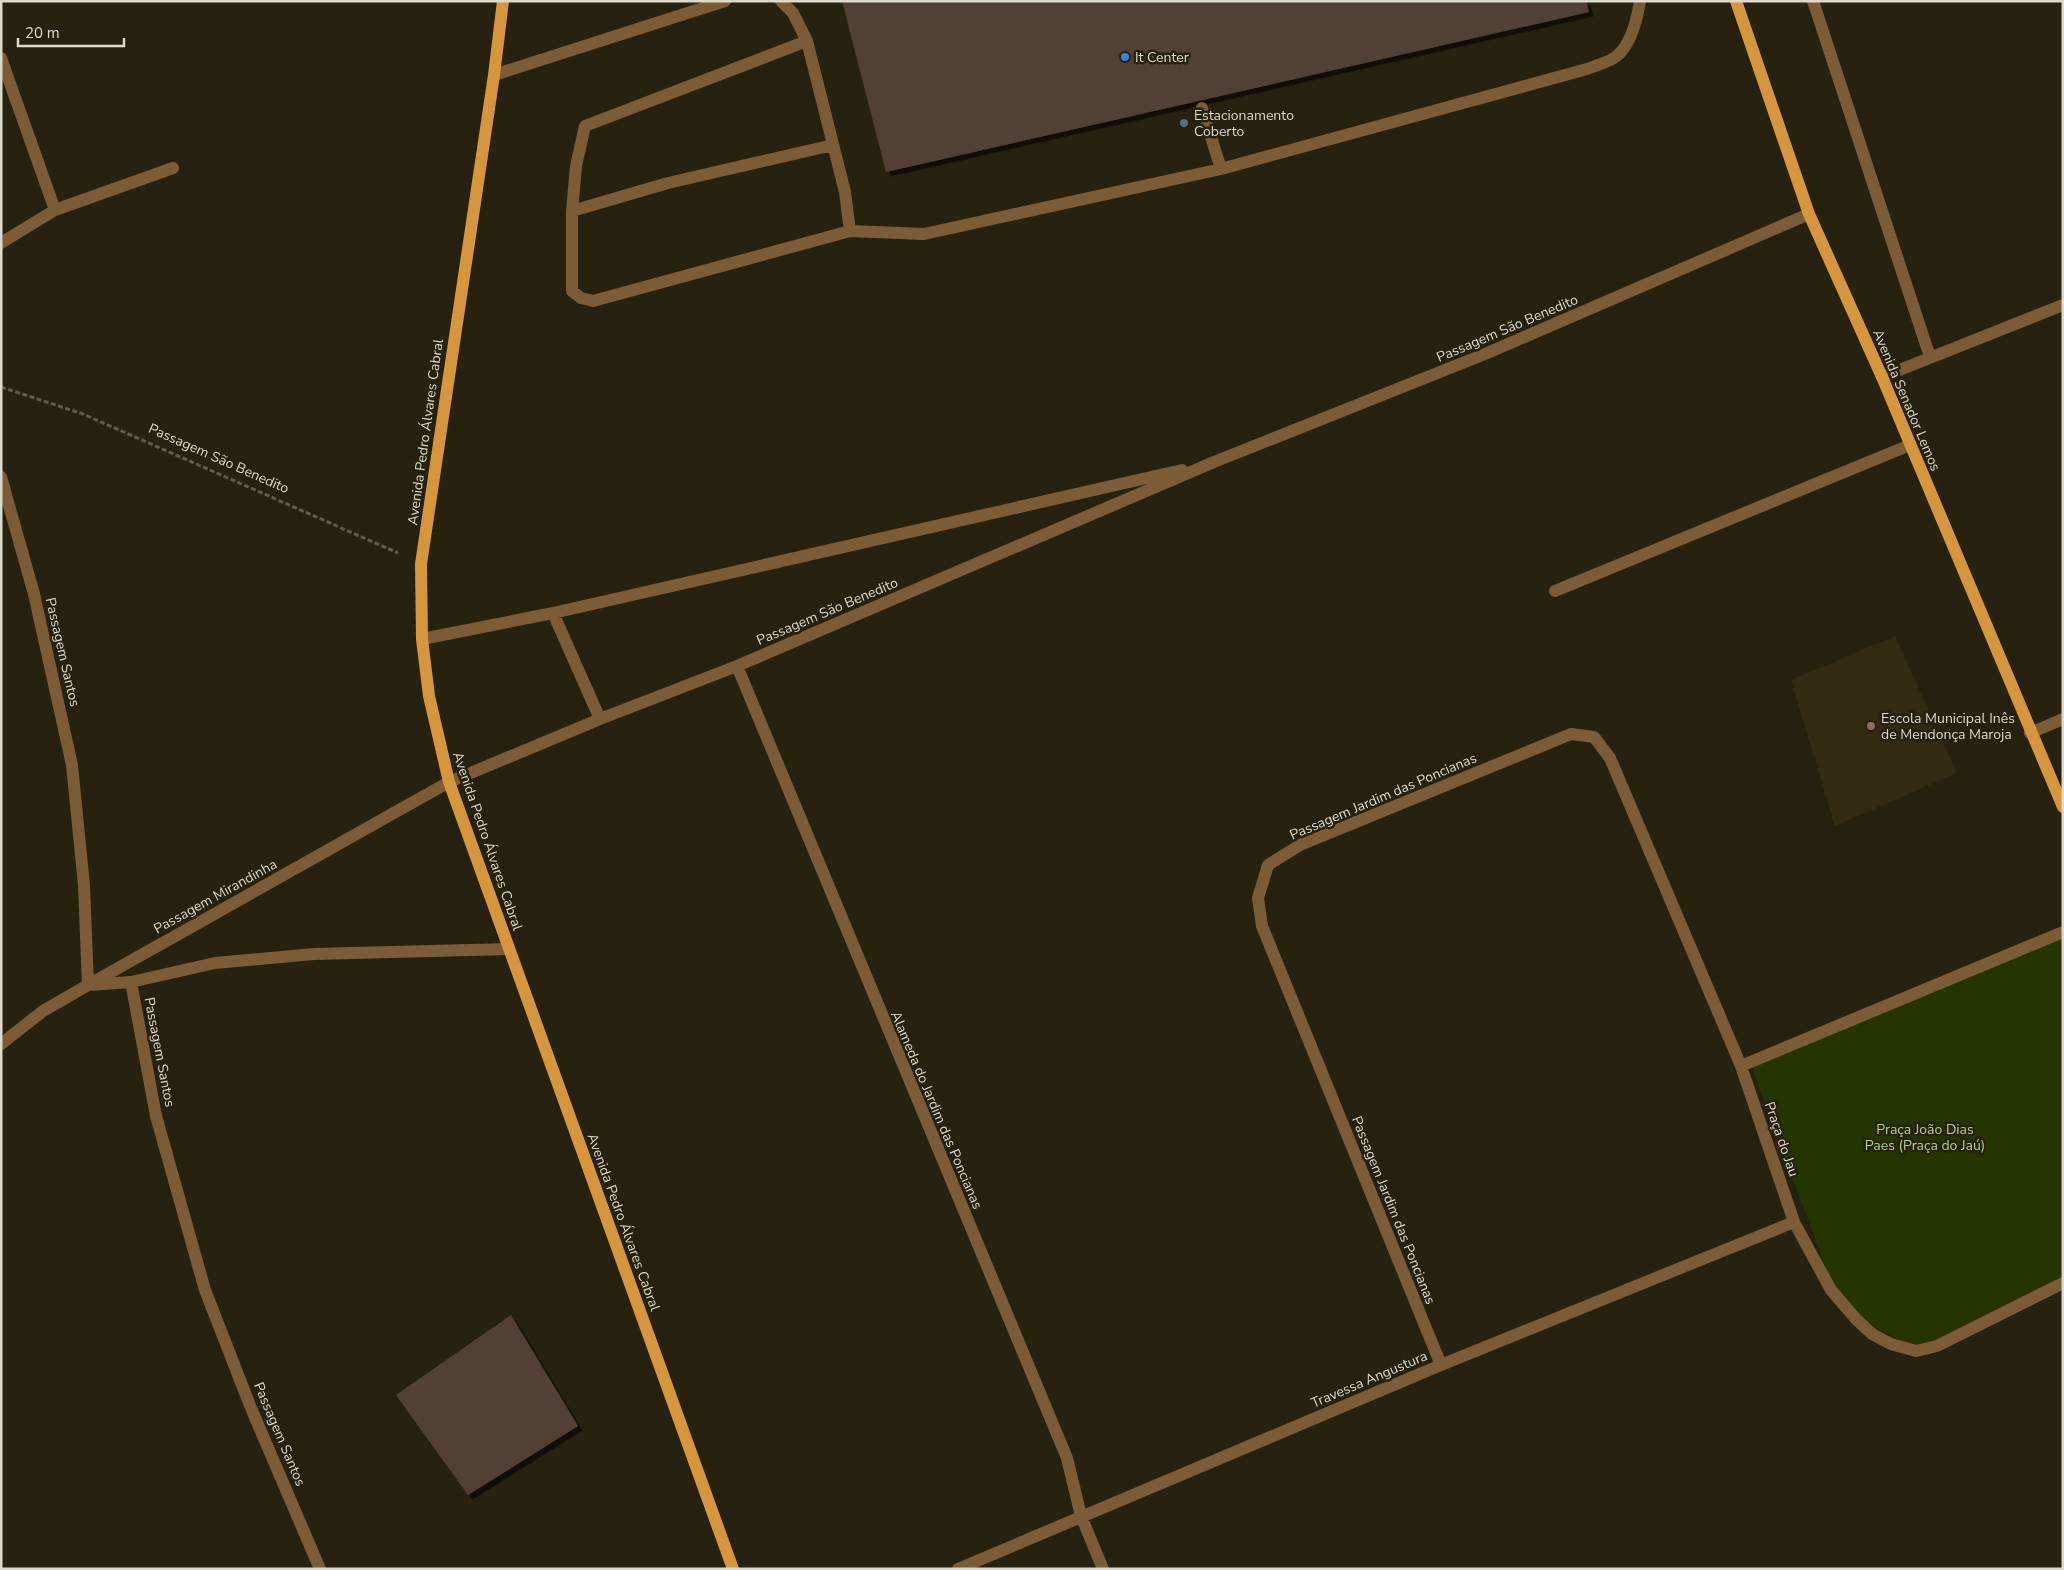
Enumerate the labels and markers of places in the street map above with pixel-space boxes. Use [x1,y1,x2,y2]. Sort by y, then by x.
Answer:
place label: It Center [1135,48,1189,67]
marker: It Center [1119,51,1131,63]
place label: Estacionamento Coberto [1194,106,1294,141]
marker: Estacionamento Coberto [1178,117,1190,129]
place label: Escola Municipal Inês de Mendonça Maroja [1881,709,2015,744]
marker: Escola Municipal Inês de Mendonça Maroja [1865,720,1877,732]

